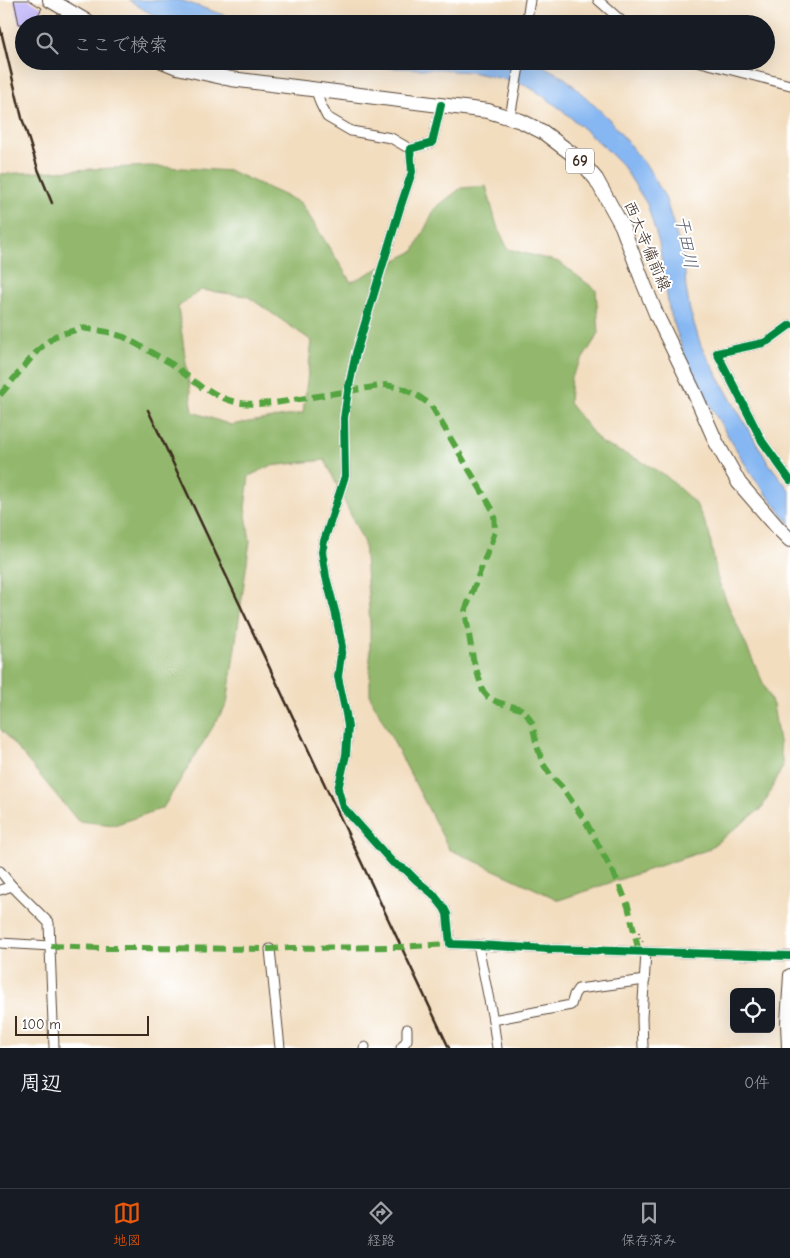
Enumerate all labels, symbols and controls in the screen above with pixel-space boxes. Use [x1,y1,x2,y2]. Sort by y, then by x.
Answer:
search box [15,15,775,70]
icon: search [33,29,61,57]
text: ここで検索 [73,34,168,56]
road number: 69 [566,148,594,174]
street label: 西大寺備前線 [620,198,674,294]
water label: 干田川 [671,213,701,271]
map controls [730,988,775,1033]
button: locate [730,988,775,1033]
scale bar [15,1013,149,1036]
text: 100 m [22,1016,61,1033]
text: 周辺 [20,1071,62,1095]
text: 0件 [744,1074,770,1092]
tab: 地図 [113,1199,141,1249]
tab: 経路 [367,1199,395,1249]
tab: 保存済み [621,1199,677,1249]

